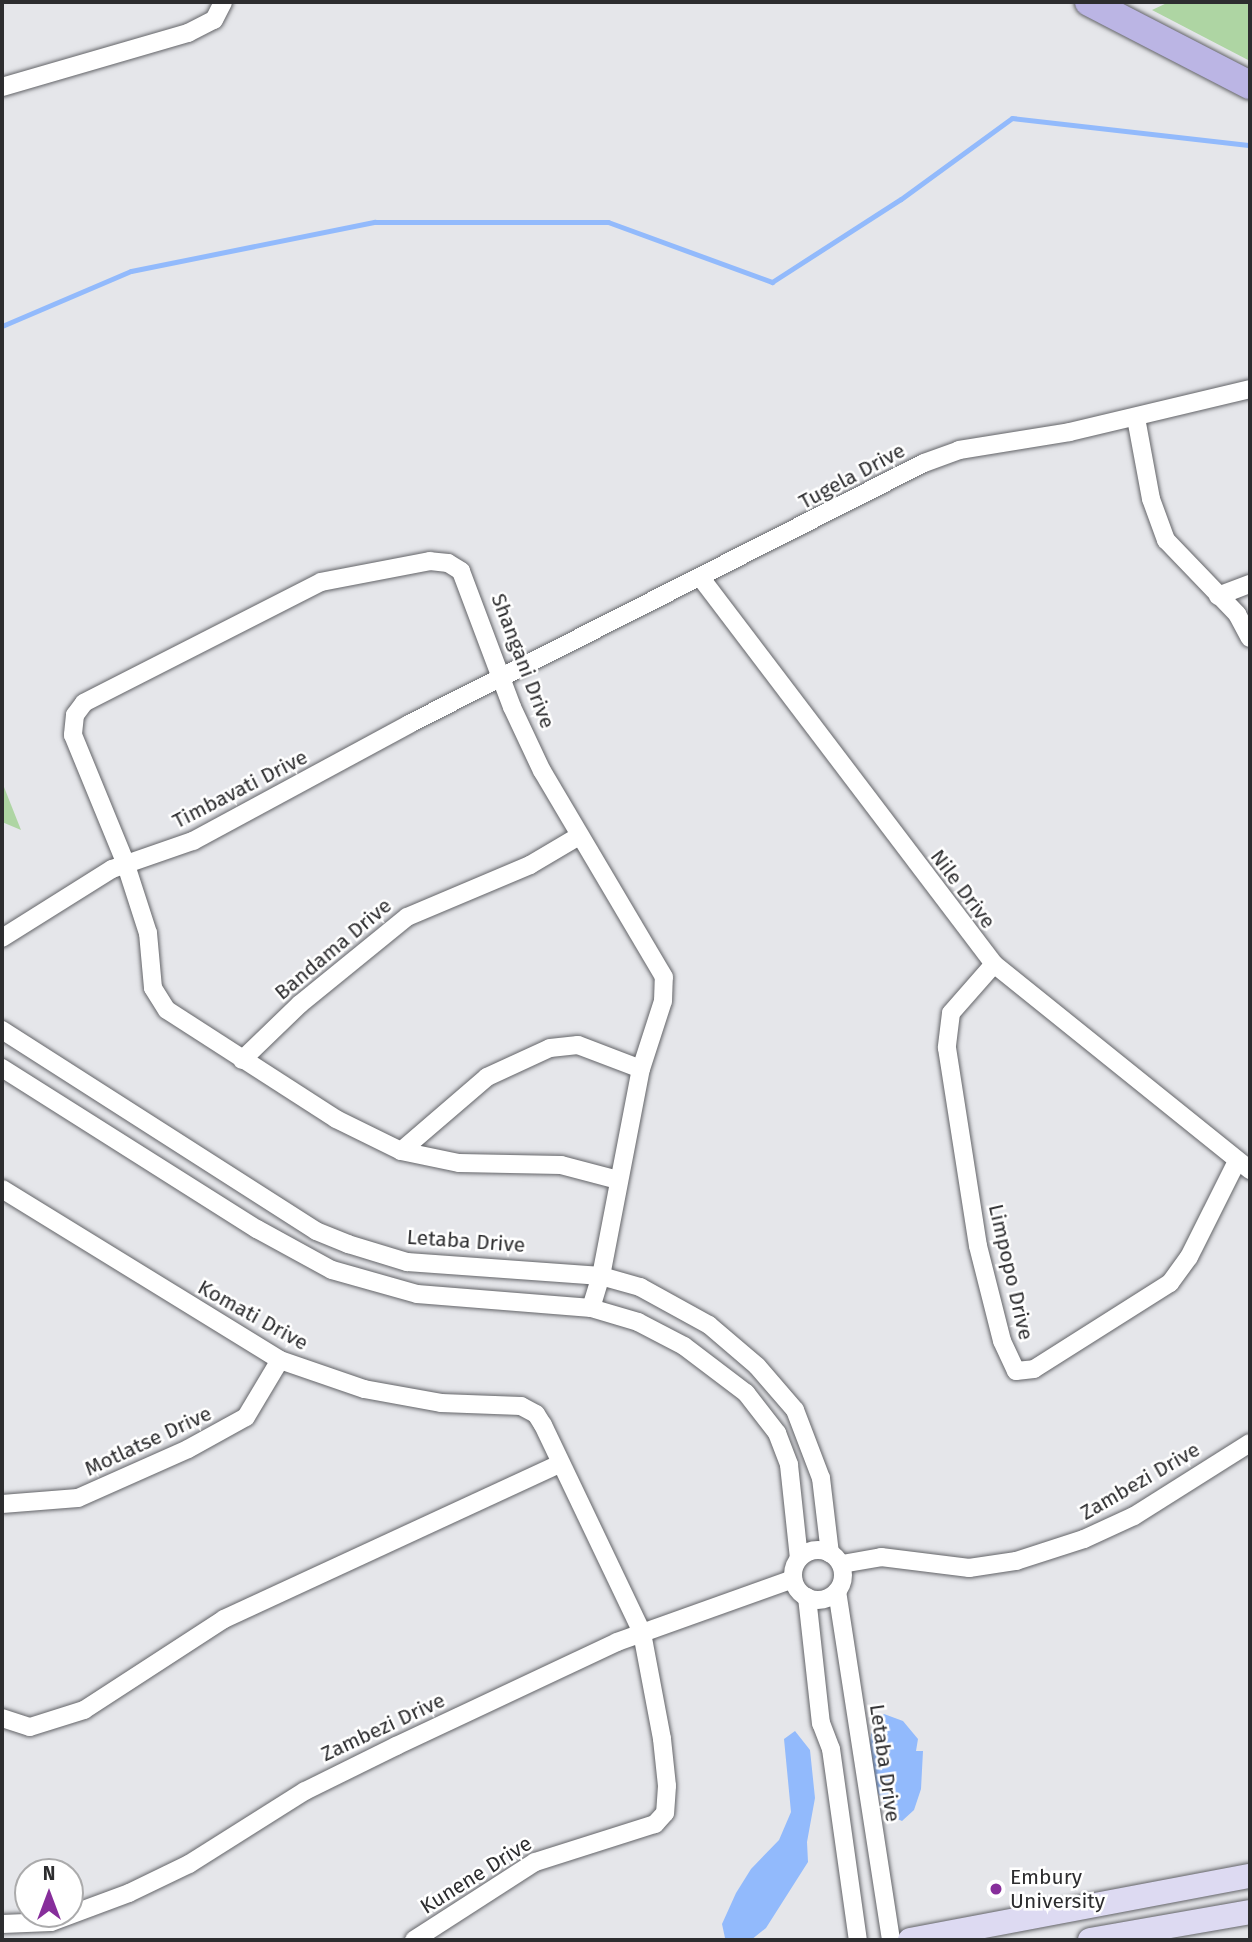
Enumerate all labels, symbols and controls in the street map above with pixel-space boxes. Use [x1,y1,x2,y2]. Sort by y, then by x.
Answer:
street label: Tugela Drive [795,438,909,514]
street label: Shangani Drive [486,590,560,732]
street label: Timbavati Drive [168,744,312,834]
street label: Nile Drive [925,844,1001,934]
street label: Bandama Drive [269,893,397,1005]
street label: Limpopo Drive [983,1202,1039,1342]
street label: Letaba Drive [406,1224,526,1258]
street label: Komati Drive [194,1274,312,1356]
street label: Motlatse Drive [81,1401,215,1481]
street label: Zambezi Drive [1076,1437,1204,1525]
street label: Zambezi Drive [317,1687,449,1767]
street label: Letaba Drive [864,1702,906,1824]
street label: Kunene Drive [416,1831,536,1919]
north arrow [14,1858,84,1928]
text: N [43,1862,55,1885]
place label: Embury University [1010,1864,1105,1914]
marker: Embury University [988,1881,1004,1897]

